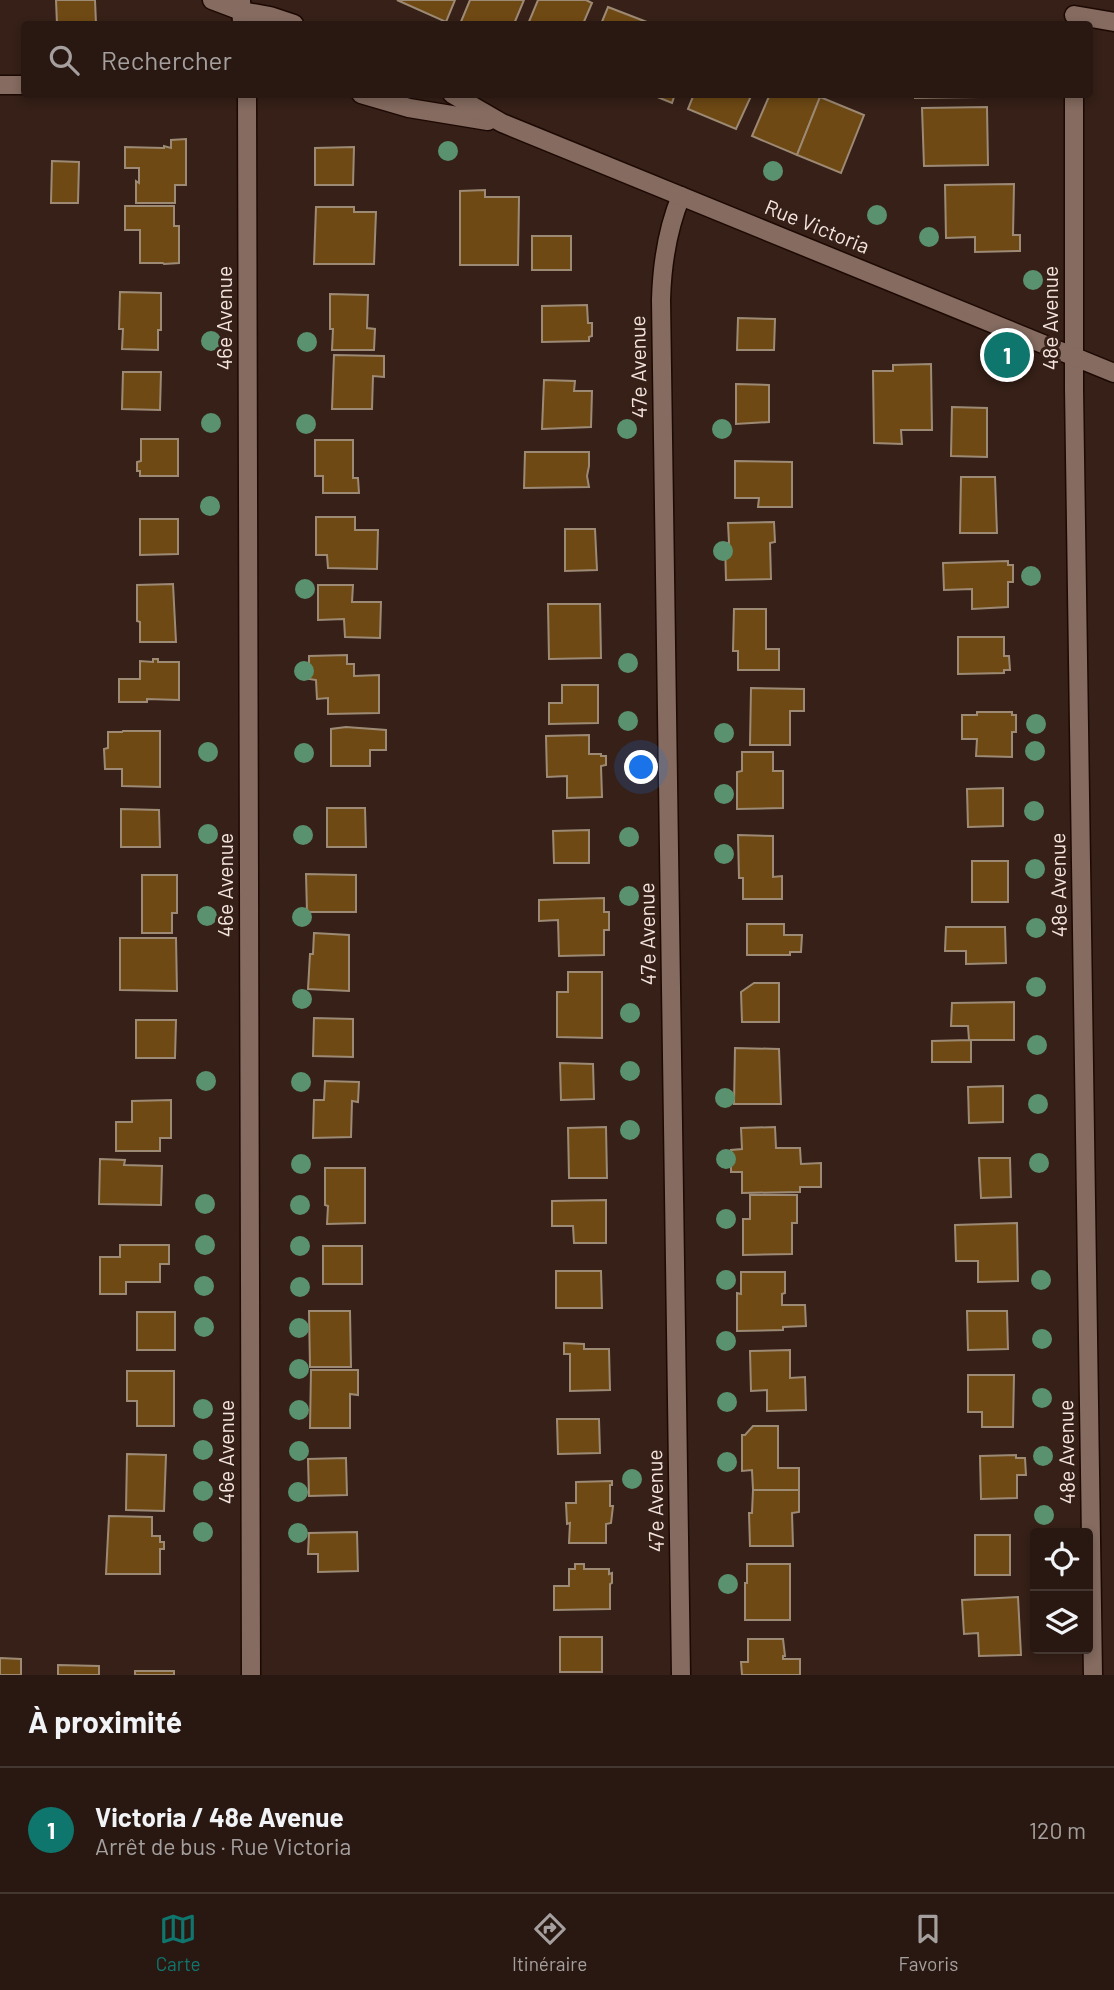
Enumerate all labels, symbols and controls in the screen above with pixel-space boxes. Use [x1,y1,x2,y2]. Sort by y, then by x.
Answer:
search box [21,21,1093,98]
icon: search [45,41,83,79]
text: Rechercher [101,44,232,75]
street label: Rue Victoria [762,193,874,258]
street label: 46e Avenue [211,266,236,370]
street label: 48e Avenue [1037,266,1062,370]
street label: 47e Avenue [624,315,651,419]
pin: 1 [984,329,1030,381]
your location [624,750,658,784]
street label: 48e Avenue [1044,832,1071,938]
street label: 46e Avenue [212,833,237,937]
street label: 47e Avenue [633,882,660,986]
street label: 48e Avenue [1052,1399,1079,1505]
street label: 46e Avenue [213,1400,238,1504]
street label: 47e Avenue [641,1449,668,1553]
map controls [1030,1528,1093,1654]
button: locate [1030,1528,1093,1591]
button: layers [1030,1591,1093,1654]
text: À proximité [28,1703,182,1739]
text: Victoria / 48e Avenue [95,1801,344,1832]
text: 1 [47,1816,55,1844]
text: 120 m [1029,1816,1086,1844]
text: Arrêt de bus · Rue Victoria [95,1832,351,1860]
tab: Carte [156,1910,201,1975]
tab: Itinéraire [512,1910,587,1975]
tab: Favoris [899,1910,958,1975]

